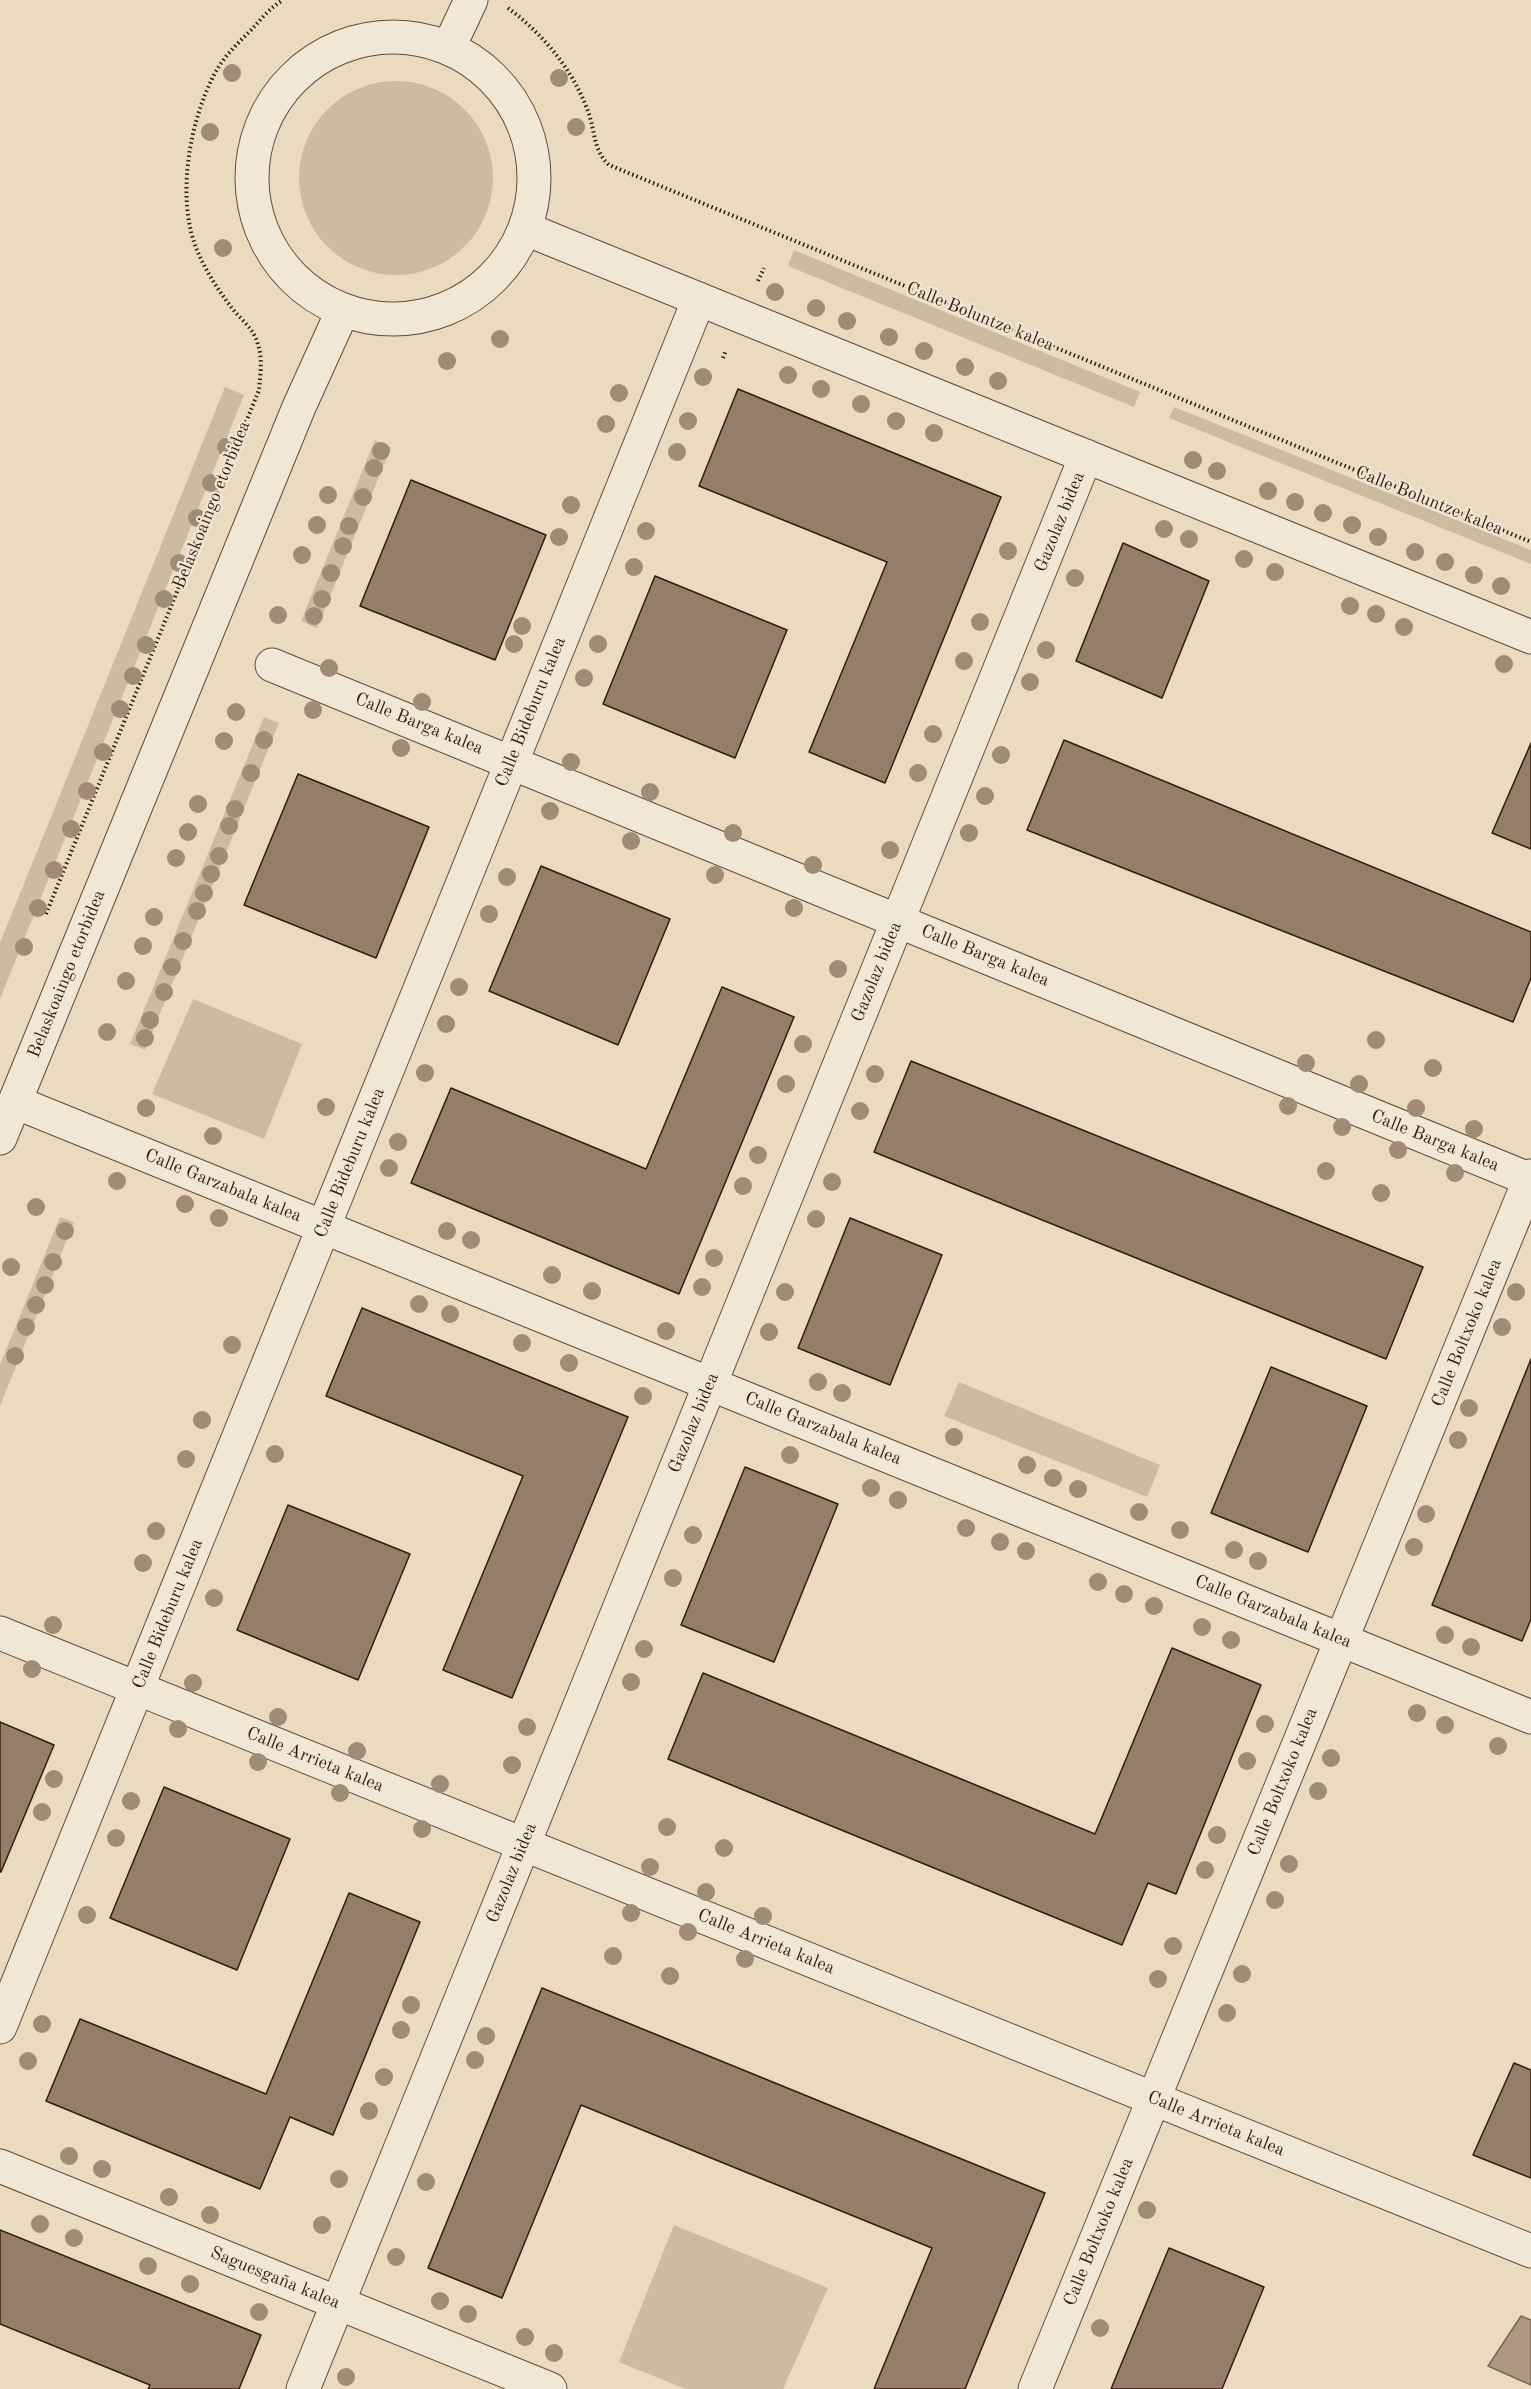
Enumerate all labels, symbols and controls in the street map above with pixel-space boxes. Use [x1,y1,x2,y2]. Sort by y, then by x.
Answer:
street label: Calle Boluntze kalea [903,278,1057,356]
street label: Belaskoaingo etorbidea [168,418,256,592]
street label: Calle Boluntze kalea [1352,462,1506,540]
street label: Gazolaz bidea [1030,469,1090,575]
street label: Calle Bideburu kalea [491,634,571,790]
street label: Calle Barga kalea [352,688,486,760]
street label: Belaskoaingo etorbidea [23,887,111,1061]
street label: Gazolaz bidea [847,919,907,1025]
street label: Calle Barga kalea [918,920,1052,992]
street label: Calle Bideburu kalea [310,1085,390,1241]
street label: Calle Barga kalea [1368,1105,1502,1177]
street label: Calle Garzabala kalea [141,1145,305,1227]
street label: Calle Boltxoko kalea [1427,1256,1507,1410]
street label: Gazolaz bidea [664,1370,724,1476]
street label: Calle Garzabala kalea [741,1388,905,1470]
street label: Calle Bideburu kalea [128,1536,208,1692]
street label: Calle Garzabala kalea [1191,1571,1355,1653]
street label: Calle Boltxoko kalea [1243,1705,1323,1859]
street label: Calle Arrieta kalea [243,1723,387,1797]
street label: Gazolaz bidea [482,1820,542,1926]
street label: Calle Arrieta kalea [694,1905,838,1979]
street label: Calle Arrieta kalea [1144,2087,1288,2161]
street label: Calle Boltxoko kalea [1059,2155,1139,2309]
street label: Saguesgaña kalea [207,2242,343,2314]

